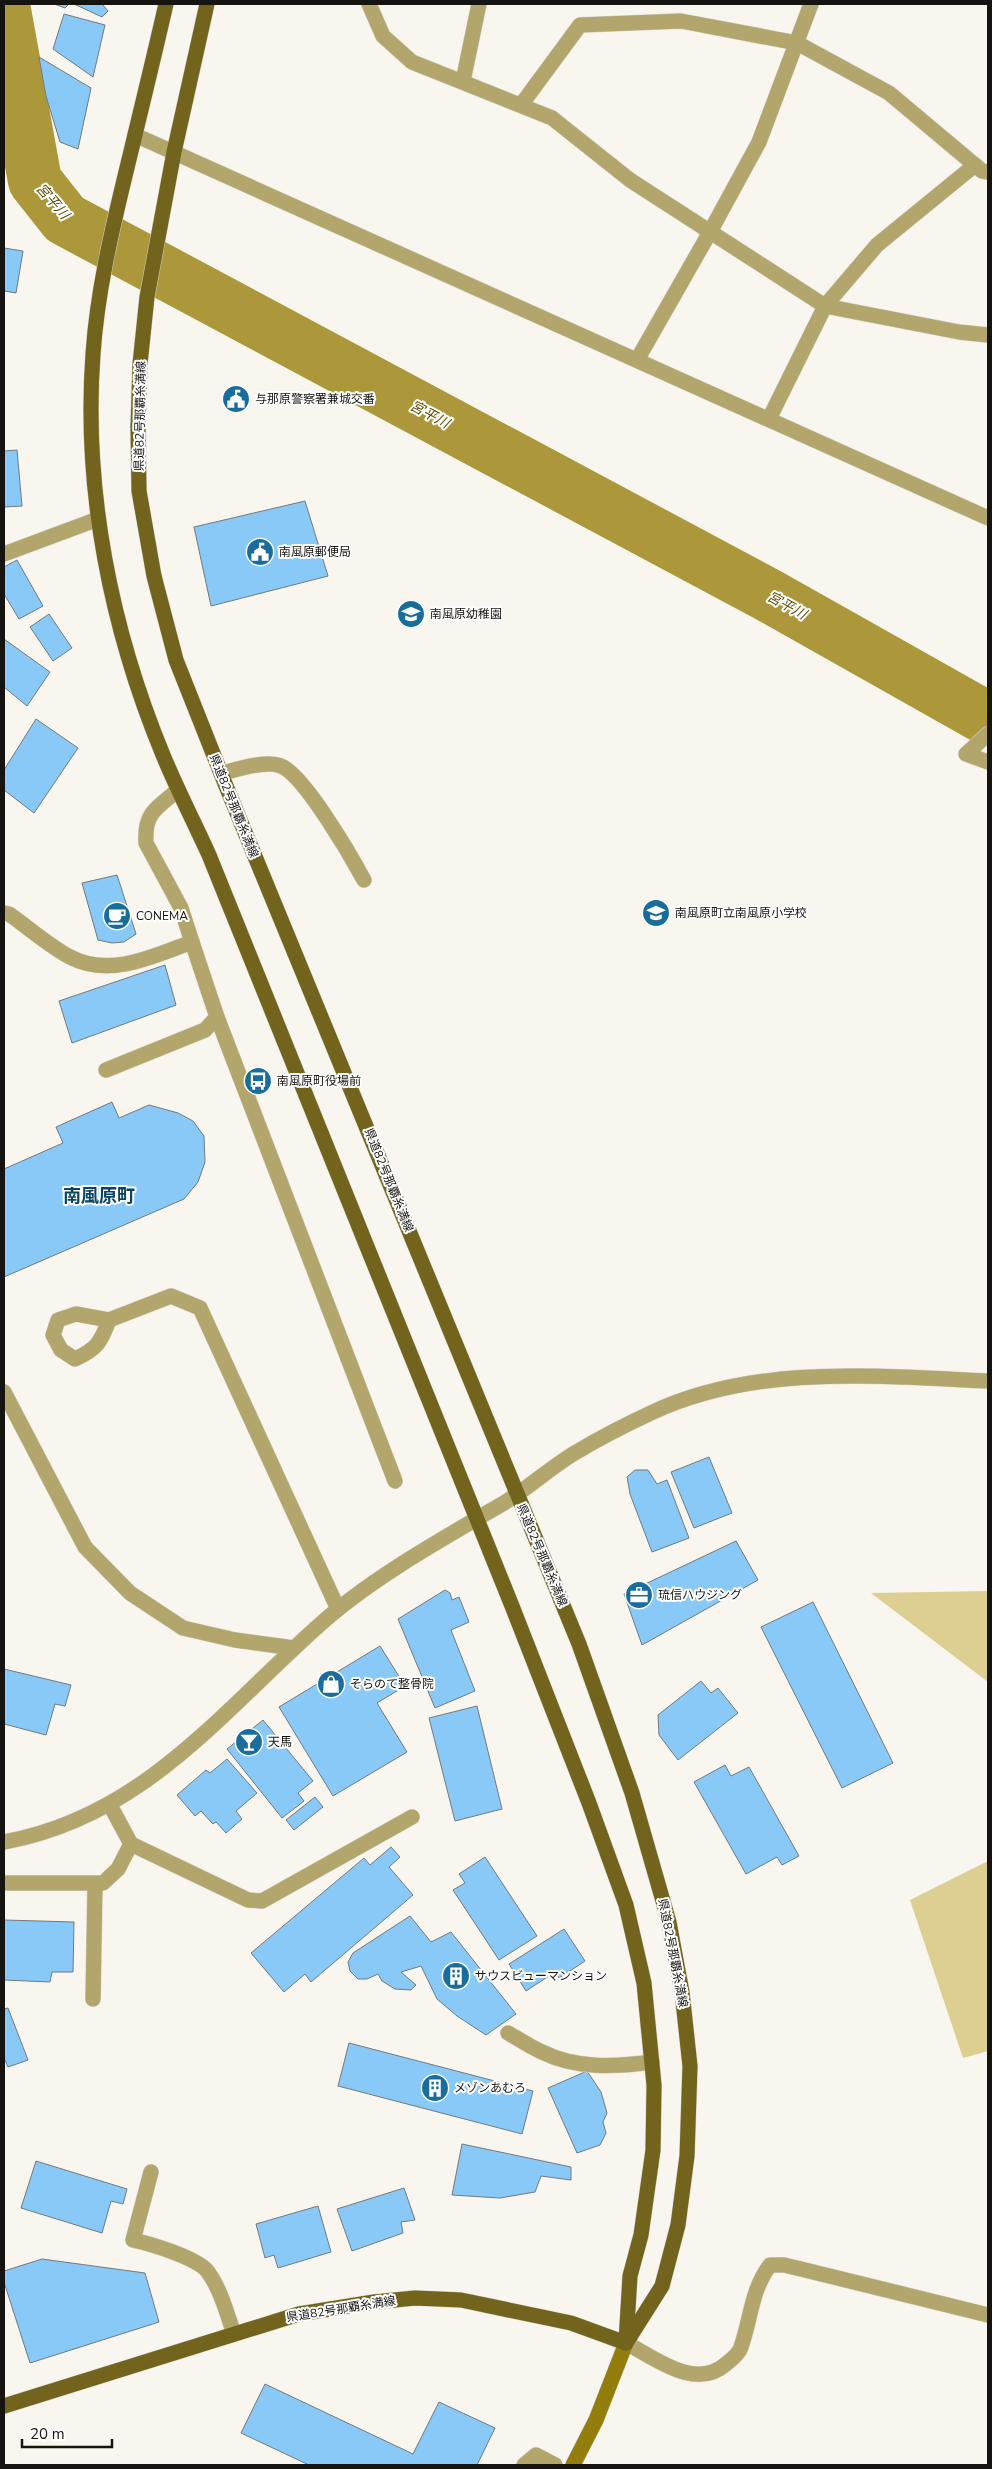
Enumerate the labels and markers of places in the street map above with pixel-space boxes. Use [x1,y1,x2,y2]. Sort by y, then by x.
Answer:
public building icon: 与那原警察署兼城交番 [221,384,251,414]
place label: 与那原警察署兼城交番 [255,391,375,407]
public building icon: 南風原郵便局 [245,537,275,567]
place label: 南風原郵便局 [279,544,351,560]
school or university icon: 南風原幼稚園 [396,599,426,629]
place label: 南風原幼稚園 [430,606,502,622]
school or university icon: 南風原町立南風原小学校 [641,898,671,928]
cafe icon: CONEMA [102,901,132,931]
place label: 南風原町立南風原小学校 [675,905,807,921]
place label: CONEMA [136,908,188,924]
bus stop icon: 南風原町役場前 [243,1066,273,1096]
place label: 南風原町役場前 [277,1073,361,1089]
office icon: 琉信ハウジング [624,1580,654,1610]
place label: 琉信ハウジング [658,1587,742,1603]
shop icon: そらのて整骨院 [316,1669,346,1699]
place label: そらのて整骨院 [350,1676,434,1692]
bar icon: 天馬 [234,1727,264,1757]
place label: 天馬 [268,1734,292,1750]
building icon: サウスビューマンション [441,1961,471,1991]
place label: サウスビューマンション [475,1968,607,1984]
building icon: メゾンあむろ [420,2073,450,2103]
place label: メゾンあむろ [454,2080,526,2096]

